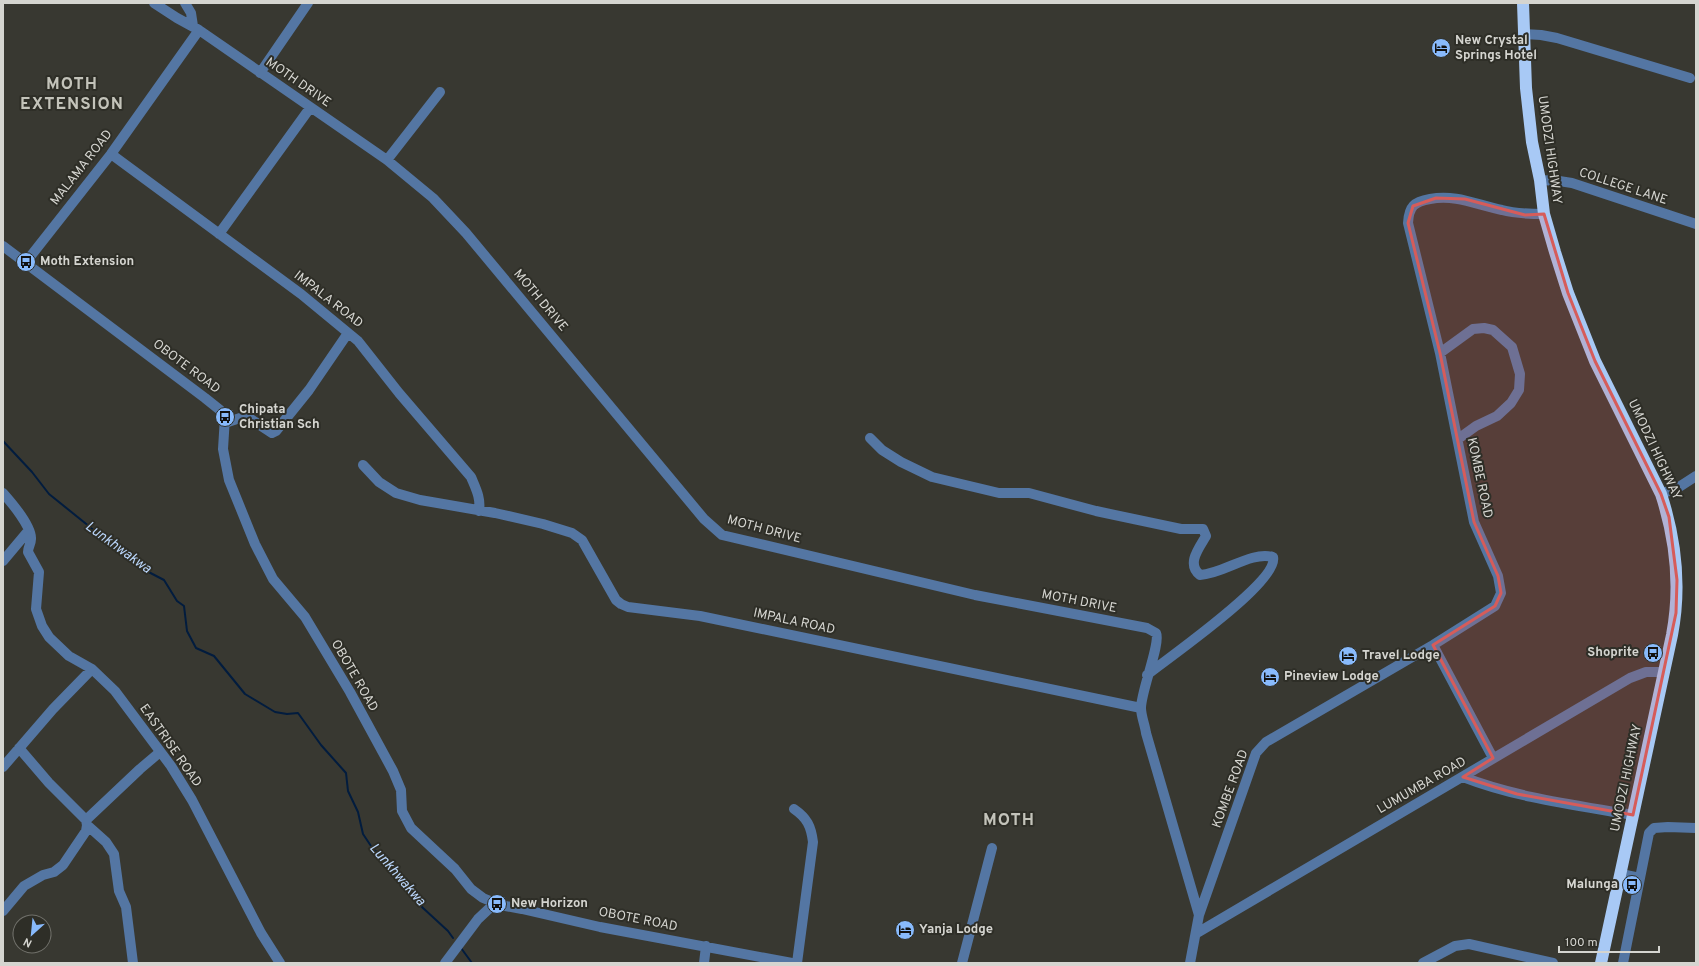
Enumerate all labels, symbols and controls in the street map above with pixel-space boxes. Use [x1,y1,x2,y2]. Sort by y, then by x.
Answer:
place label: New Crystal Springs Hotel [1455,33,1537,64]
hotel icon: New Crystal Springs Hotel [1430,37,1452,59]
street label: MOTH DRIVE [262,55,334,111]
district label: MOTH EXTENSION [20,74,124,116]
street label: UMODZI HIGHWAY [1533,95,1565,205]
street label: MALAMA ROAD [48,127,116,209]
street label: COLLEGE LANE [1577,165,1669,209]
bus stop icon: Moth Extension [15,251,37,273]
place label: Moth Extension [40,254,134,270]
street label: MOTH DRIVE [509,267,571,335]
street label: IMPALA ROAD [290,268,366,332]
street label: OBOTE ROAD [149,336,223,398]
street label: UMODZI HIGHWAY [1624,397,1684,503]
place label: Chipata Christian Sch [239,402,320,433]
bus stop icon: Chipata Christian Sch [214,406,236,428]
street label: KOMBE ROAD [1463,436,1495,520]
street label: MOTH DRIVE [725,512,803,548]
water label: Lunkhwakwa [82,518,155,578]
street label: MOTH DRIVE [1040,587,1118,617]
street label: IMPALA ROAD [752,606,836,638]
street label: OBOTE ROAD [327,637,381,715]
bus stop icon: Shoprite [1642,642,1664,664]
hotel icon: Travel Lodge [1337,645,1359,667]
place label: Shoprite [1587,645,1639,661]
place label: Travel Lodge [1362,648,1440,664]
hotel icon: Pineview Lodge [1259,666,1281,688]
place label: Pineview Lodge [1284,669,1379,685]
street label: EASTRISE ROAD [136,702,204,790]
street label: UMODZI HIGHWAY [1608,723,1646,833]
street label: KOMBE ROAD [1209,748,1253,830]
street label: LUMUMBA ROAD [1375,754,1469,818]
district label: MOTH [983,810,1035,832]
water label: Lunkhwakwa [365,840,429,910]
bus stop icon: Malunga [1621,874,1643,896]
place label: Malunga [1566,877,1618,893]
bus stop icon: New Horizon [486,893,508,915]
place label: New Horizon [511,896,588,912]
street label: OBOTE ROAD [597,904,679,936]
north arrow [12,914,52,954]
hotel icon: Yanja Lodge [894,919,916,941]
place label: Yanja Lodge [919,922,993,938]
scale bar [1559,928,1659,954]
text: N [21,934,35,950]
text: 100 m [1565,935,1598,951]

